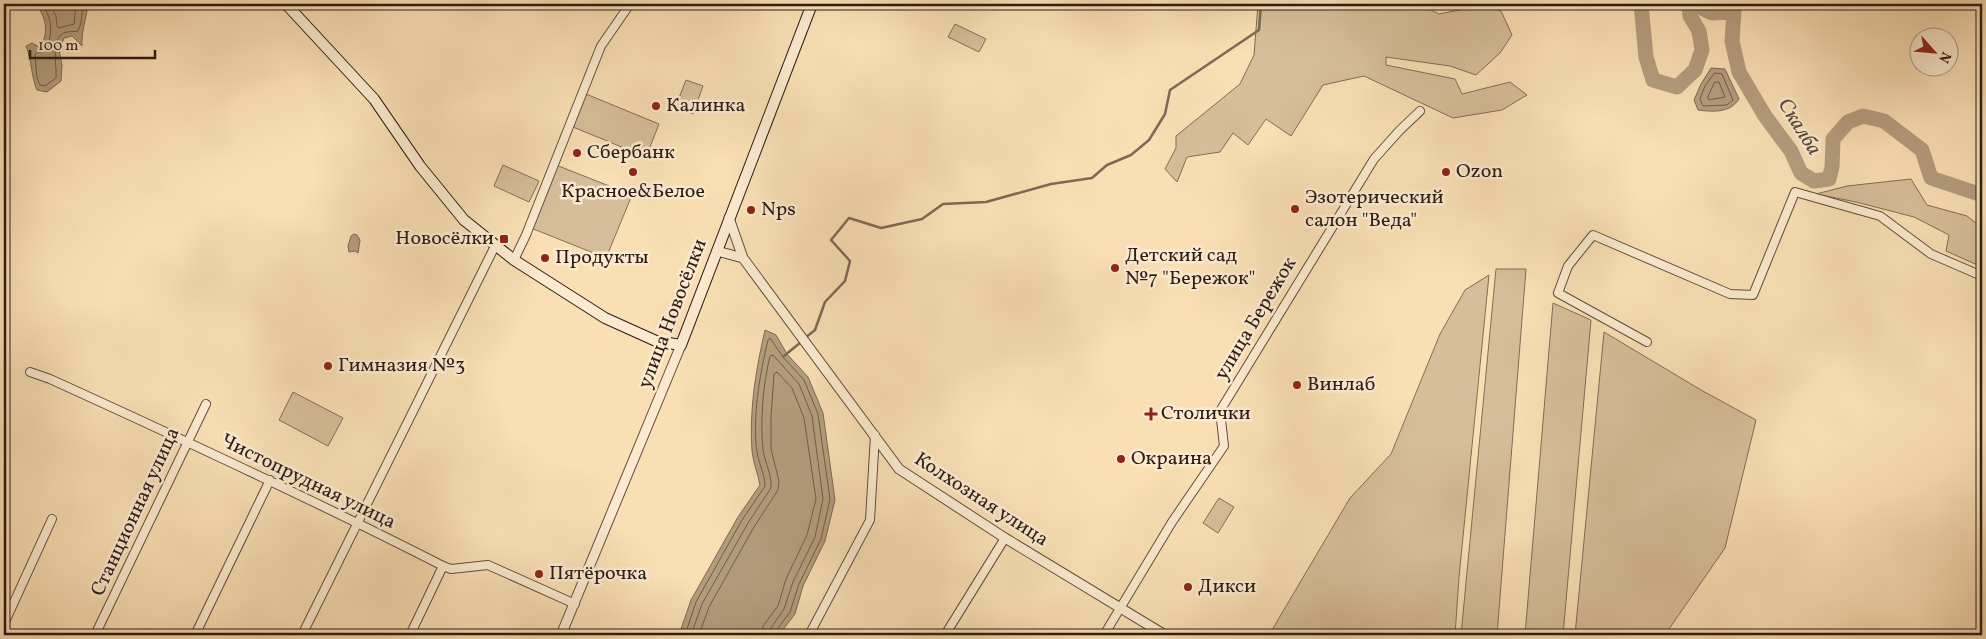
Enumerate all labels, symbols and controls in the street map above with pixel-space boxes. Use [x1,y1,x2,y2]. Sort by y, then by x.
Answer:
scale bar [30,28,155,60]
north arrow [1908,28,1958,78]
text: 100 m [38,36,78,57]
text: N [1933,48,1955,66]
place label: Калинка [666,92,745,120]
water label: Скалба [1770,93,1828,161]
marker: Калинка [650,100,662,112]
place label: Сбербанк [587,139,675,167]
marker: Сбербанк [571,147,583,159]
place label: Ozon [1456,158,1503,186]
marker: Красное&Белое [627,166,639,178]
marker: Ozon [1440,166,1452,178]
place label: Красное&Белое [561,178,705,206]
place label: Эзотерический салон "Веда" [1305,184,1444,235]
place label: Nps [761,196,796,224]
marker: Эзотерический салон "Веда" [1289,203,1301,215]
marker: Nps [745,204,757,216]
place label: Новосёлки [395,225,494,253]
marker: Новосёлки [498,233,510,245]
street label: улица Новосёлки [632,235,714,393]
place label: Детский сад №7 "Бережок" [1125,242,1255,293]
place label: Продукты [555,244,649,272]
marker: Продукты [539,252,551,264]
street label: улица Бережок [1208,252,1304,386]
marker: Детский сад №7 "Бережок" [1109,262,1121,274]
place label: Гимназия №3 [338,352,465,380]
marker: Гимназия №3 [322,360,334,372]
place label: Винлаб [1307,371,1375,399]
marker: Винлаб [1291,379,1303,391]
place label: Столички [1161,400,1251,428]
marker: Столички [1145,408,1157,420]
street label: Станционная улица [85,423,187,601]
street label: Чистопрудная улица [216,427,400,537]
place label: Окраина [1131,445,1212,473]
street label: Колхозная улица [908,446,1054,554]
marker: Окраина [1115,453,1127,465]
place label: Пятёрочка [549,560,647,588]
marker: Пятёрочка [533,568,545,580]
place label: Дикси [1198,573,1256,601]
marker: Дикси [1182,581,1194,593]

